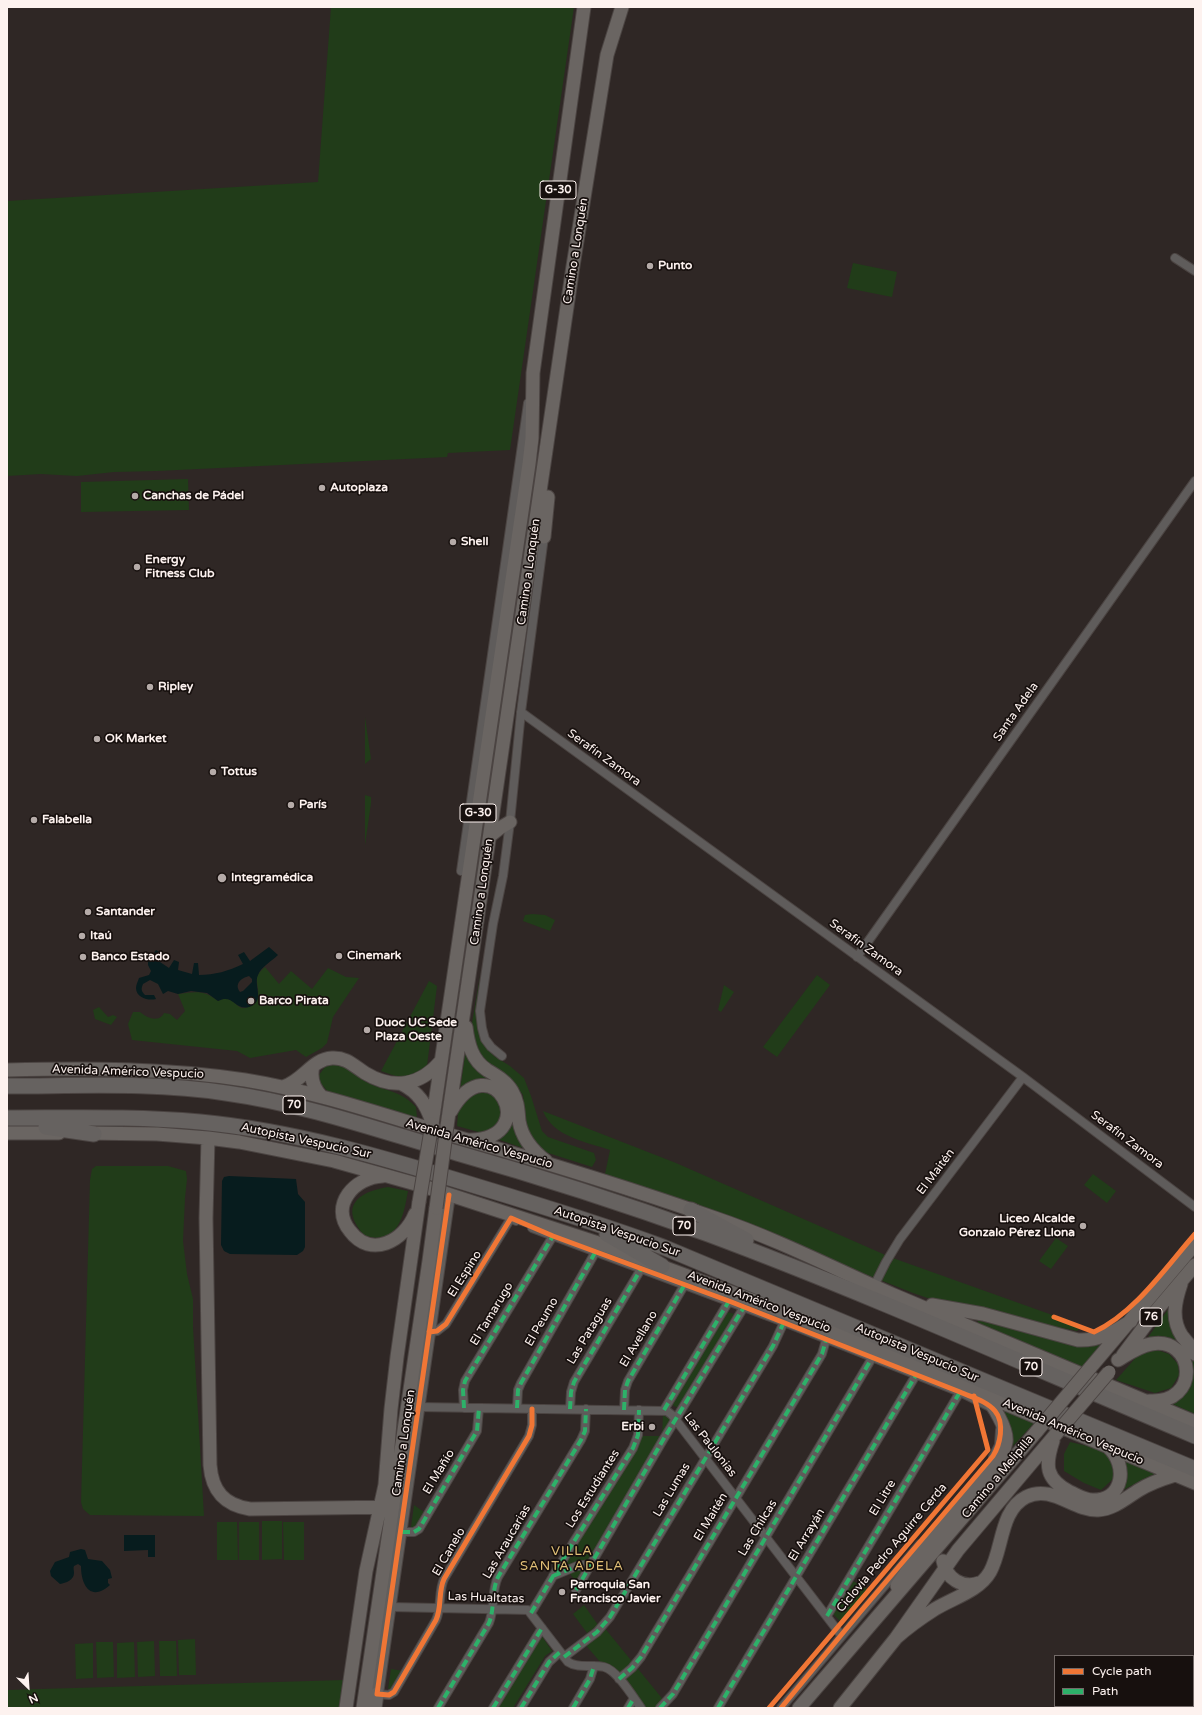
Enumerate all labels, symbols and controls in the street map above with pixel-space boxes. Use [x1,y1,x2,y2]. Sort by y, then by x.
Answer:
road number: G-30 [540,181,576,199]
street label: Camino a Lonquén [561,197,591,305]
place label: Punto [658,259,692,273]
marker: Punto [645,261,655,271]
place label: Autoplaza [330,481,388,495]
marker: Autoplaza [317,483,327,493]
place label: Canchas de Pádel [143,489,244,503]
marker: Canchas de Pádel [130,491,140,501]
street label: Camino a Lonquén [514,518,544,626]
place label: Shell [461,535,488,549]
marker: Shell [448,537,458,547]
place label: Energy Fitness Club [145,553,215,581]
marker: Energy Fitness Club [132,562,142,572]
place label: Ripley [158,680,193,694]
street label: Santa Adela [990,680,1042,744]
marker: Ripley [145,682,155,692]
street label: Serafín Zamora [564,726,644,790]
place label: OK Market [105,732,167,746]
marker: OK Market [92,734,102,744]
place label: Tottus [221,765,257,779]
marker: Tottus [208,767,218,777]
place label: París [299,798,327,812]
marker: París [286,800,296,810]
road number: G-30 [460,804,496,822]
place label: Falabella [42,813,92,827]
marker: Falabella [29,815,39,825]
street label: Camino a Lonquén [467,838,497,946]
place label: Integramédica [231,871,313,885]
marker: Integramédica [216,872,228,884]
place label: Santander [96,905,155,919]
marker: Santander [83,907,93,917]
street label: Serafín Zamora [826,916,906,980]
place label: Itaú [90,929,112,943]
marker: Itaú [77,931,87,941]
place label: Cinemark [347,949,401,963]
place label: Banco Estado [91,950,170,964]
marker: Cinemark [334,951,344,961]
marker: Banco Estado [78,952,88,962]
place label: Barco Pirata [259,994,329,1008]
marker: Barco Pirata [246,996,256,1006]
place label: Duoc UC Sede Plaza Oeste [375,1016,457,1044]
marker: Duoc UC Sede Plaza Oeste [362,1025,372,1035]
street label: Avenida Américo Vespucio [52,1062,204,1082]
road number: 70 [283,1096,305,1114]
street label: Serafín Zamora [1088,1108,1166,1172]
street label: Avenida Américo Vespucio [404,1116,554,1172]
street label: Autopista Vespucio Sur [240,1120,372,1162]
street label: El Maitén [914,1146,958,1198]
street label: Autopista Vespucio Sur [552,1204,682,1260]
place label: Liceo Alcalde Gonzalo Pérez Llona [959,1212,1075,1240]
road number: 70 [673,1217,695,1235]
marker: Liceo Alcalde Gonzalo Pérez Llona [1078,1221,1088,1231]
street label: El Espino [445,1248,485,1300]
street label: Avenida Américo Vespucio [685,1268,833,1336]
street label: El Tamarugo [467,1280,517,1348]
street label: El Peumo [522,1295,562,1349]
street label: Las Pataguas [564,1295,616,1367]
street label: El Avellano [617,1308,661,1370]
road number: 76 [1140,1308,1162,1326]
street label: Autopista Vespucio Sur [853,1320,981,1386]
road number: 70 [1020,1358,1042,1376]
street label: Camino a Lonquén [389,1389,419,1497]
street label: Avenida Américo Vespucio [1000,1396,1146,1468]
street label: Las Paulonias [681,1410,739,1480]
place label: Erbi [621,1420,644,1434]
marker: Erbi [647,1422,657,1432]
street label: Camino a Melipilla [959,1432,1037,1522]
street label: El Mañío [420,1447,458,1497]
street label: Los Estudiantes [563,1447,623,1531]
street label: Las Lumas [650,1460,694,1520]
street label: El Litre [867,1477,899,1519]
street label: Ciclovía Pedro Aguirre Cerda [834,1481,950,1615]
street label: El Maitén [691,1490,731,1544]
street label: Las Chilcas [736,1497,780,1559]
street label: Las Araucarias [480,1502,534,1582]
street label: El Arrayán [786,1506,828,1564]
street label: El Canelo [429,1525,469,1579]
district label: VILLA SANTA ADELA [520,1544,624,1575]
place label: Parroquia San Francisco Javier [570,1578,660,1606]
marker: Parroquia San Francisco Javier [557,1587,567,1597]
street label: Las Hualtatas [447,1589,525,1607]
legend [1054,1655,1194,1707]
text: Cycle path [1092,1664,1151,1678]
north arrow [8,1667,48,1707]
text: Path [1092,1684,1118,1698]
text: N [27,1691,40,1706]

